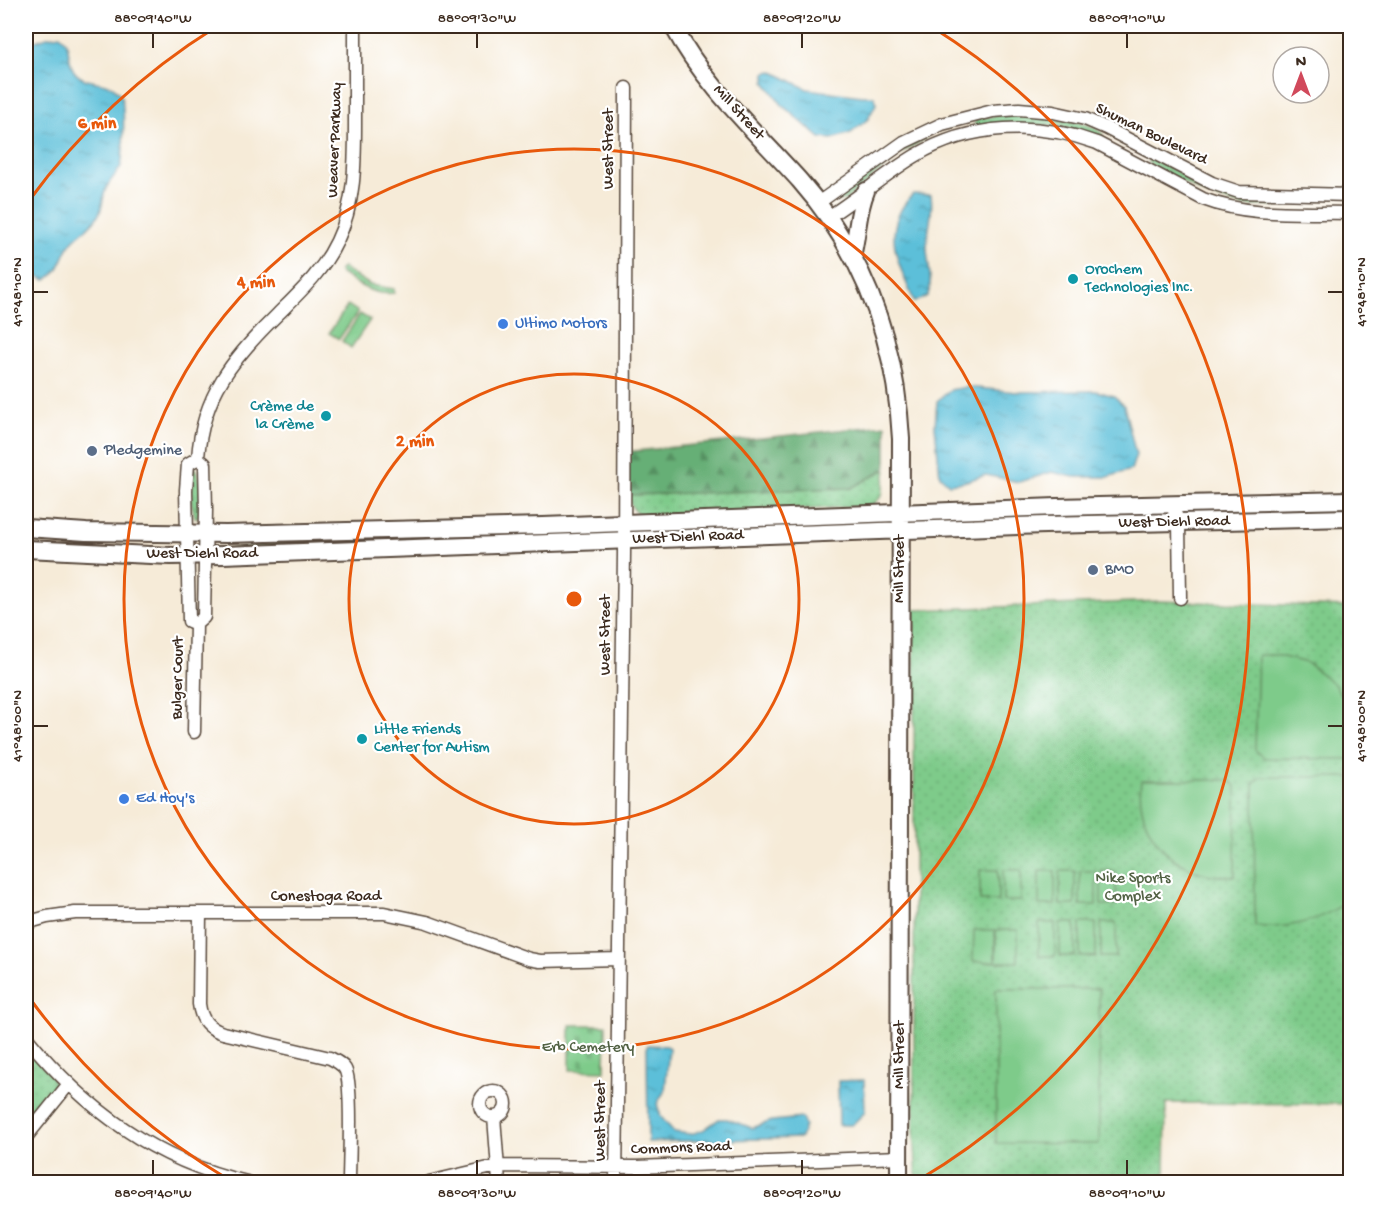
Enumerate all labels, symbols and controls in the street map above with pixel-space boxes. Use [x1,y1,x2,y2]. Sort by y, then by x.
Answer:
text: 88°09'40"W [114,10,192,28]
text: 88°09'30"W [438,10,516,28]
text: 88°09'20"W [763,10,841,28]
text: 88°09'10"W [1089,10,1166,28]
north arrow [1271,45,1331,105]
text: N [1296,54,1307,73]
street label: Mill Street [708,81,769,146]
street label: Weaver Parkway [324,82,348,198]
street label: Shuman Boulevard [1092,100,1211,171]
street label: West Street [600,107,619,189]
text: 6 min [78,114,117,135]
text: 41°48'10"N [9,257,27,327]
text: 41°48'10"N [1353,257,1371,327]
place label: Orochem Technologies Inc. [1084,261,1194,298]
marker: Orochem Technologies Inc. [1066,272,1080,286]
text: 4 min [236,273,275,294]
place label: Ultimo Motors [515,315,608,334]
marker: Ultimo Motors [496,317,510,331]
place label: Crème de la Crème [250,398,315,435]
marker: Crème de la Crème [319,409,333,423]
text: 2 min [396,432,435,453]
place label: Pledgemine [103,442,183,461]
marker: Pledgemine [85,444,99,458]
street label: West Diehl Road [1118,513,1231,533]
street label: West Diehl Road [632,527,745,549]
street label: Mill Street [891,534,910,603]
street label: West Diehl Road [146,545,259,564]
place label: BMO [1104,561,1134,580]
marker: BMO [1086,563,1100,577]
centre of rings [564,589,584,609]
street label: West Street [597,593,616,675]
street label: Bulger Court [169,635,189,721]
text: 41°48'00"N [9,690,27,762]
text: 41°48'00"N [1353,690,1371,762]
place label: Little Friends Center for Autism [374,721,490,758]
marker: Little Friends Center for Autism [355,732,369,746]
place label: Ed Hoy's [136,790,196,809]
marker: Ed Hoy's [117,792,131,806]
park label: Nike Sports Complex [1096,870,1172,907]
street label: Conestoga Road [271,888,383,907]
street label: Mill Street [891,1020,910,1089]
park label: Erb Cemetery [542,1039,634,1058]
street label: West Street [592,1079,611,1161]
street label: Commons Road [631,1138,733,1160]
text: 88°09'40"W [114,1185,192,1203]
text: 88°09'30"W [438,1185,516,1203]
text: 88°09'20"W [763,1185,841,1203]
text: 88°09'10"W [1089,1185,1166,1203]

